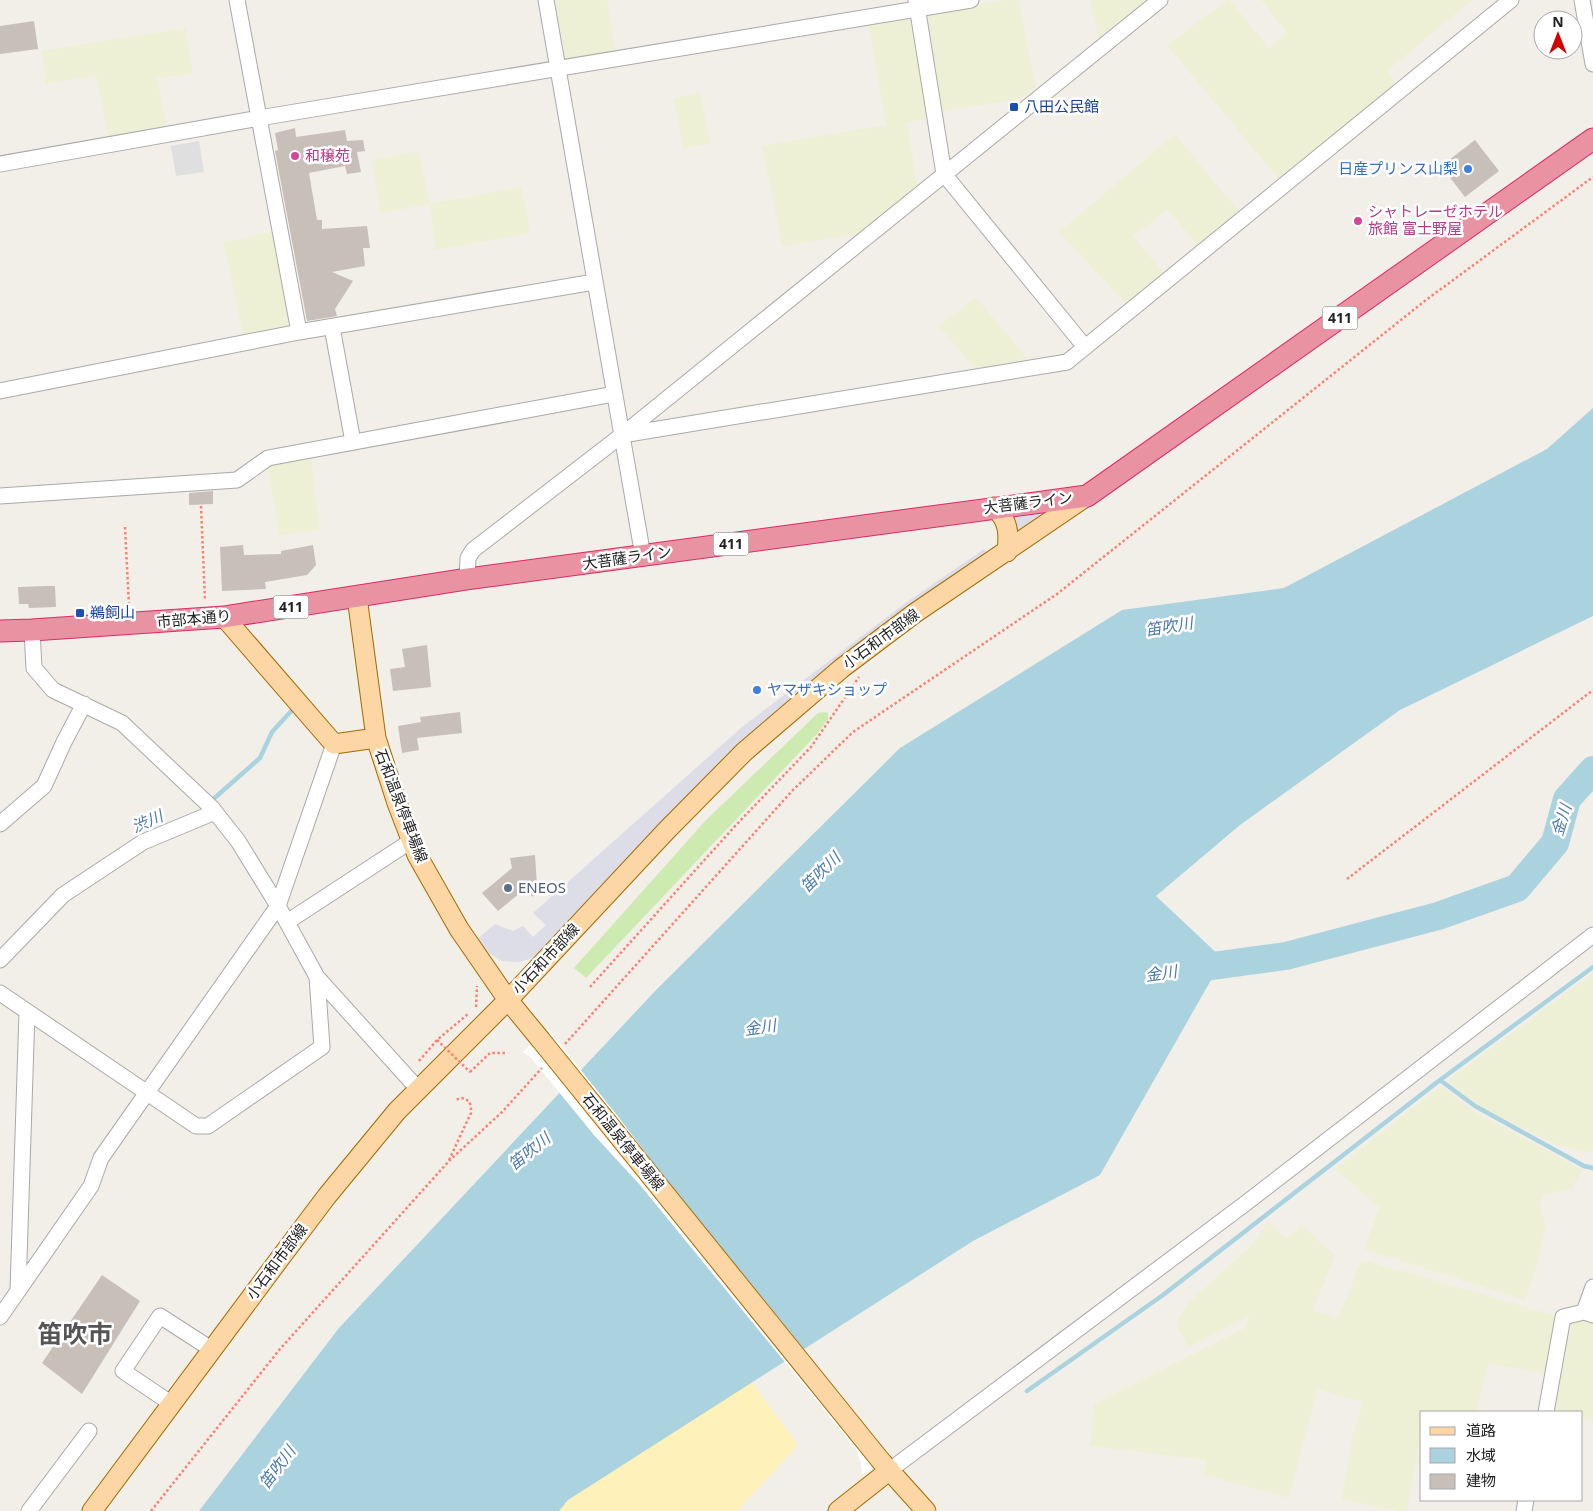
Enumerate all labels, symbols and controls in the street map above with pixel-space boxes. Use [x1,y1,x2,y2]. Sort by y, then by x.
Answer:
north arrow [1533,10,1583,60]
text: N [1552,12,1564,31]
place label: 八田公民館 [1024,96,1099,116]
marker: 八田公民館 [1008,101,1020,113]
place label: 和穣苑 [305,145,350,165]
marker: 和穣苑 [289,150,301,162]
place label: 日産プリンス山梨 [1338,158,1458,178]
marker: 日産プリンス山梨 [1462,163,1474,175]
place label: シャトレーゼホテル 旅館 富士野屋 [1368,201,1503,238]
marker: シャトレーゼホテル 旅館 富士野屋 [1352,215,1364,227]
road number: 411 [1322,306,1358,330]
street label: 大菩薩ライン [982,487,1074,517]
road number: 411 [714,532,748,556]
street label: 大菩薩ライン [581,541,673,573]
road number: 411 [274,596,308,618]
place label: 鵜飼山 [90,602,135,622]
street label: 小石和市部線 [838,604,923,673]
street label: 市部本通り [156,605,232,631]
marker: 鵜飼山 [74,607,86,619]
water label: 笛吹川 [1144,611,1196,641]
place label: ヤマザキショップ [767,679,887,699]
marker: ヤマザキショップ [751,684,763,696]
street label: 石和温泉停車場線 [371,746,433,865]
water label: 金川 [1546,800,1577,839]
water label: 渋川 [128,804,168,838]
water label: 笛吹川 [795,846,846,897]
place label: ENEOS [518,877,566,897]
marker: ENEOS [502,882,514,894]
street label: 小石和市部線 [507,919,583,998]
water label: 金川 [1144,960,1180,986]
water label: 金川 [743,1014,779,1040]
street label: 石和温泉停車場線 [578,1088,669,1194]
water label: 笛吹川 [503,1126,556,1175]
street label: 小石和市部線 [241,1219,311,1303]
district label: 笛吹市 [37,1316,113,1350]
legend [1420,1411,1583,1501]
text: 道路 [1466,1420,1496,1440]
water label: 笛吹川 [254,1440,301,1493]
text: 水域 [1466,1445,1496,1465]
text: 建物 [1466,1470,1496,1490]

